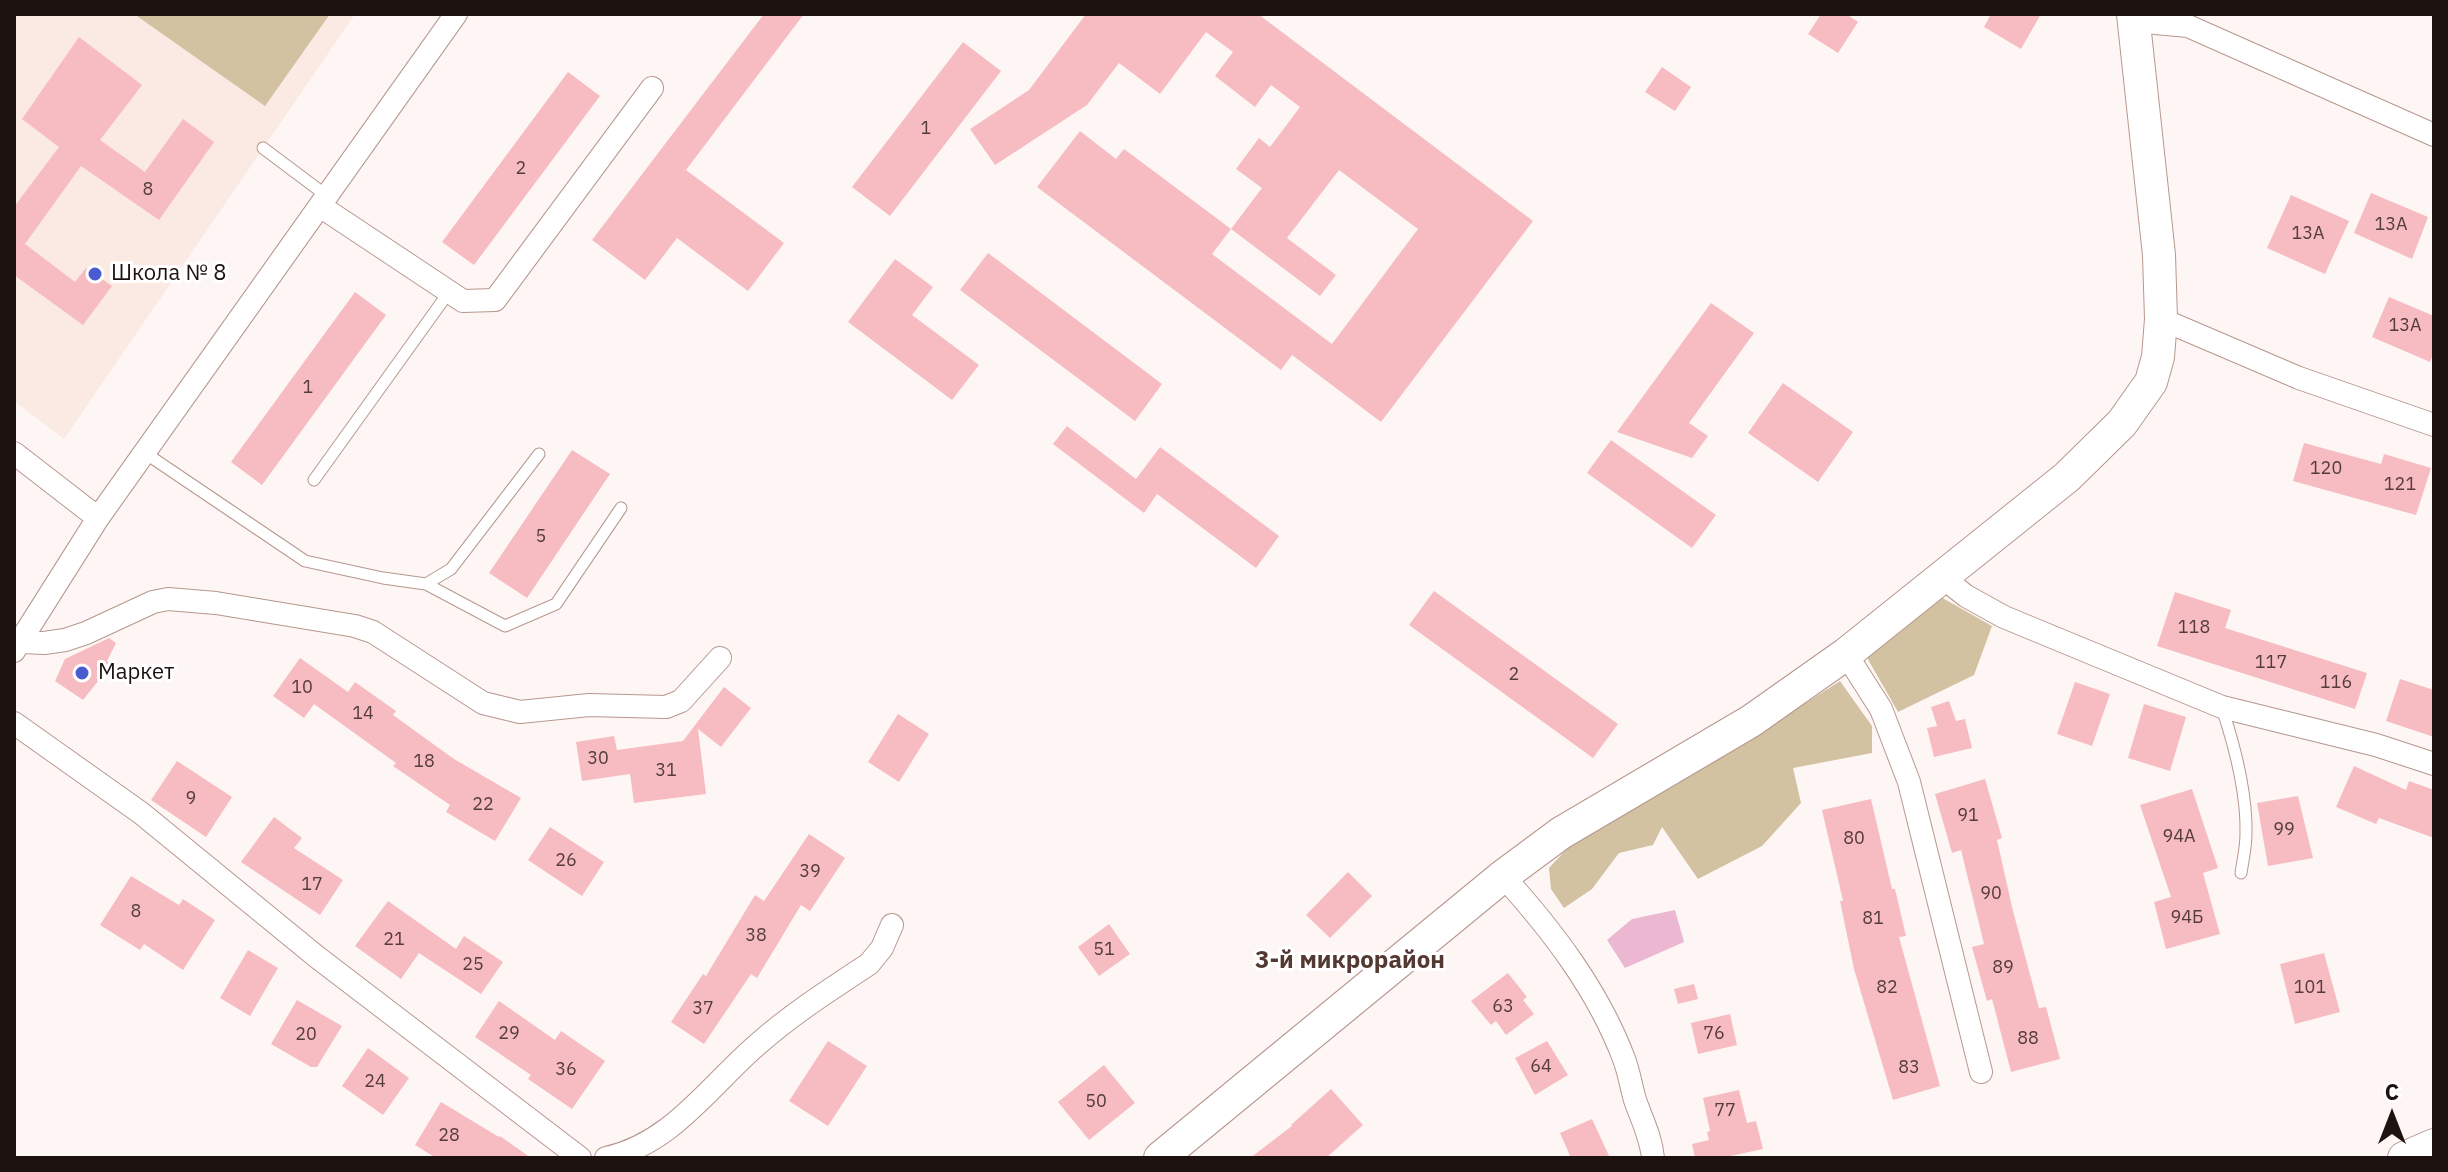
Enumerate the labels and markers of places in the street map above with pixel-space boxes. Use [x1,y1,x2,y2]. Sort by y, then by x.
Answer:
place label: Школа № 8 [111,261,226,287]
marker: Школа № 8 [86,265,104,283]
place label: Маркет [98,660,174,686]
marker: Маркет [73,664,91,682]

